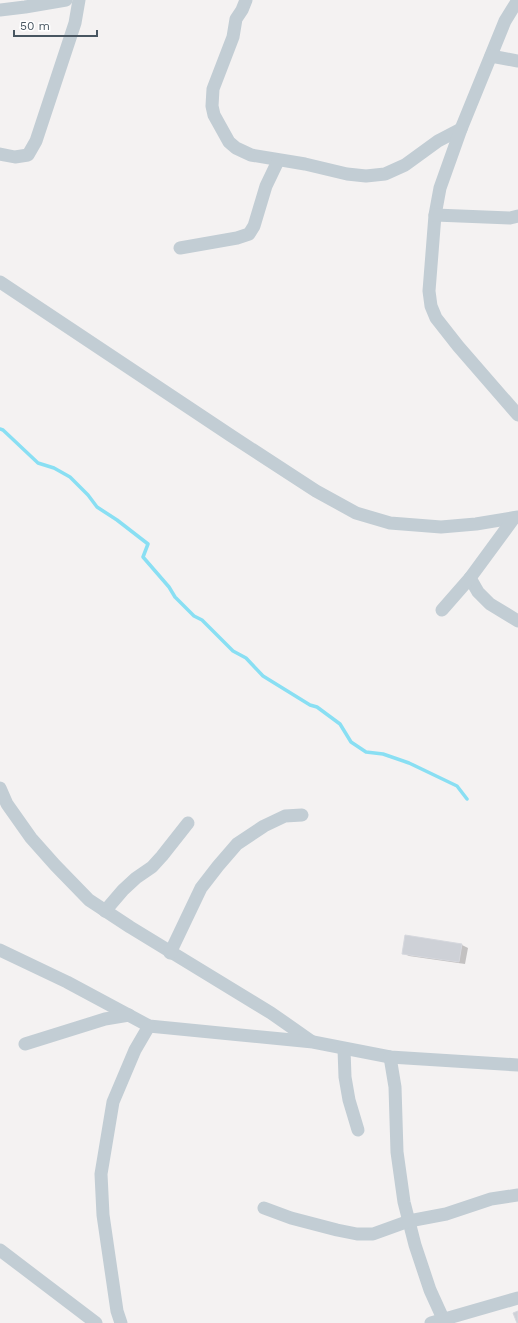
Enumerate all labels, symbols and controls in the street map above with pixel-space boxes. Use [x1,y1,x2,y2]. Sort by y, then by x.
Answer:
scale bar [14,12,97,38]
text: 50 m [20,19,50,33]

